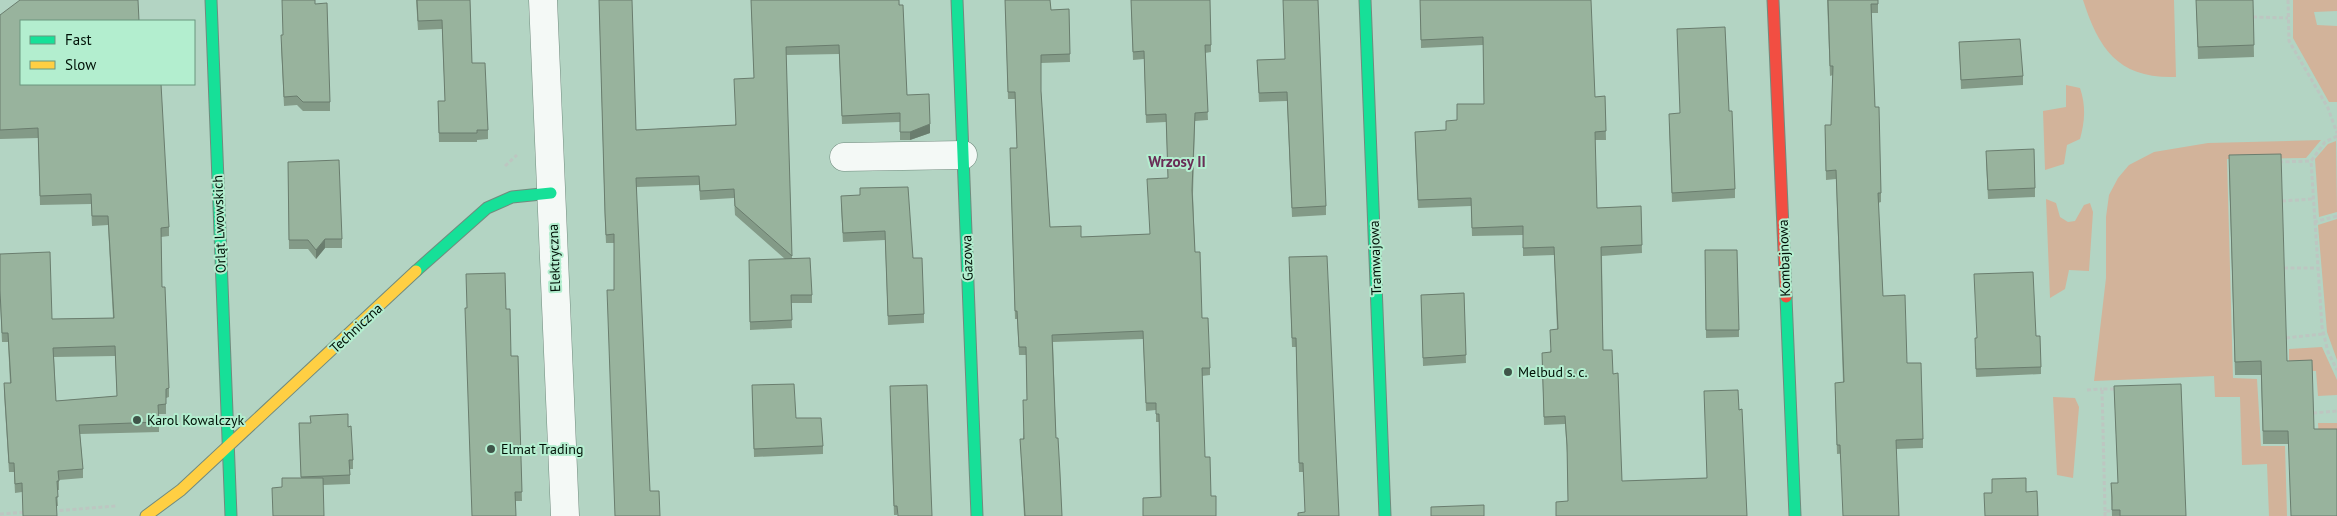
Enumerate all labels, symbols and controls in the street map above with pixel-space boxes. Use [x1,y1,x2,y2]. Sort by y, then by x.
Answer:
legend [20,20,195,85]
text: Fast [65,30,92,49]
text: Slow [65,55,96,74]
district label: Wrzosy II [1148,152,1206,171]
street label: Orląt Lwowskich [208,175,230,273]
street label: Kombajnowa [1774,219,1794,297]
street label: Tramwajowa [1365,220,1385,296]
street label: Elektryczna [544,224,564,292]
street label: Gazowa [957,235,977,281]
street label: Techniczna [326,299,386,357]
place label: Melbud s. c. [1518,363,1588,381]
marker: Melbud s. c. [1502,366,1514,378]
place label: Karol Kowalczyk [147,411,244,429]
marker: Karol Kowalczyk [131,414,143,426]
place label: Elmat Trading [501,440,583,458]
marker: Elmat Trading [485,443,497,455]

